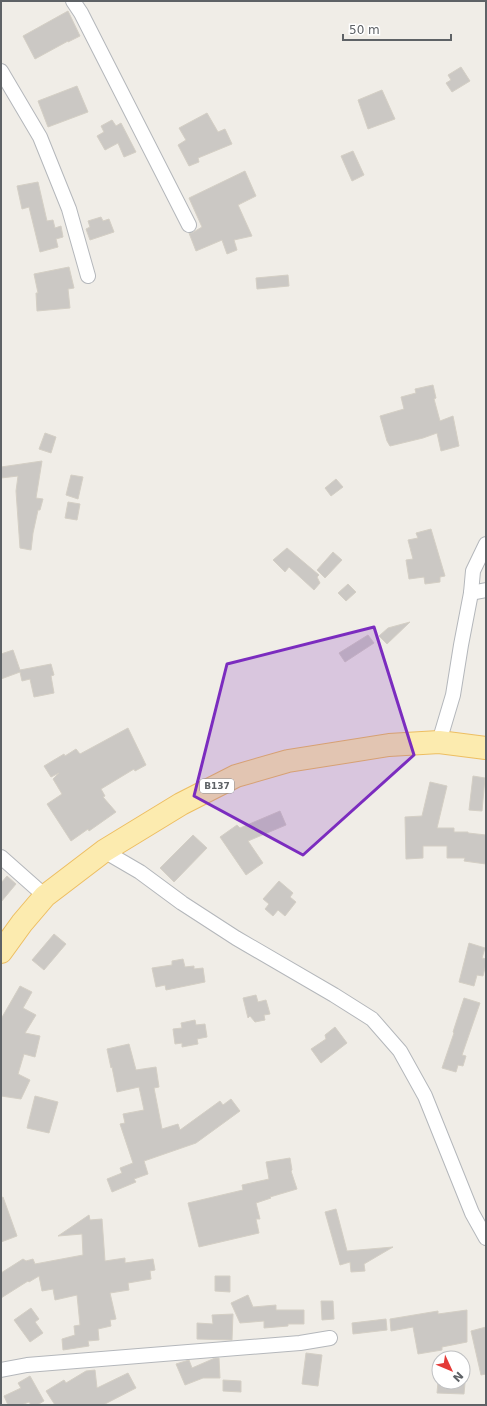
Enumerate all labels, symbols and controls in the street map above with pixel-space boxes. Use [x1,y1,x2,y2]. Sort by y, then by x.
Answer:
scale bar [343,16,451,42]
text: 50 m [349,23,380,37]
road number: B137 [200,779,234,793]
north arrow [431,1350,471,1390]
text: N [450,1369,466,1384]

